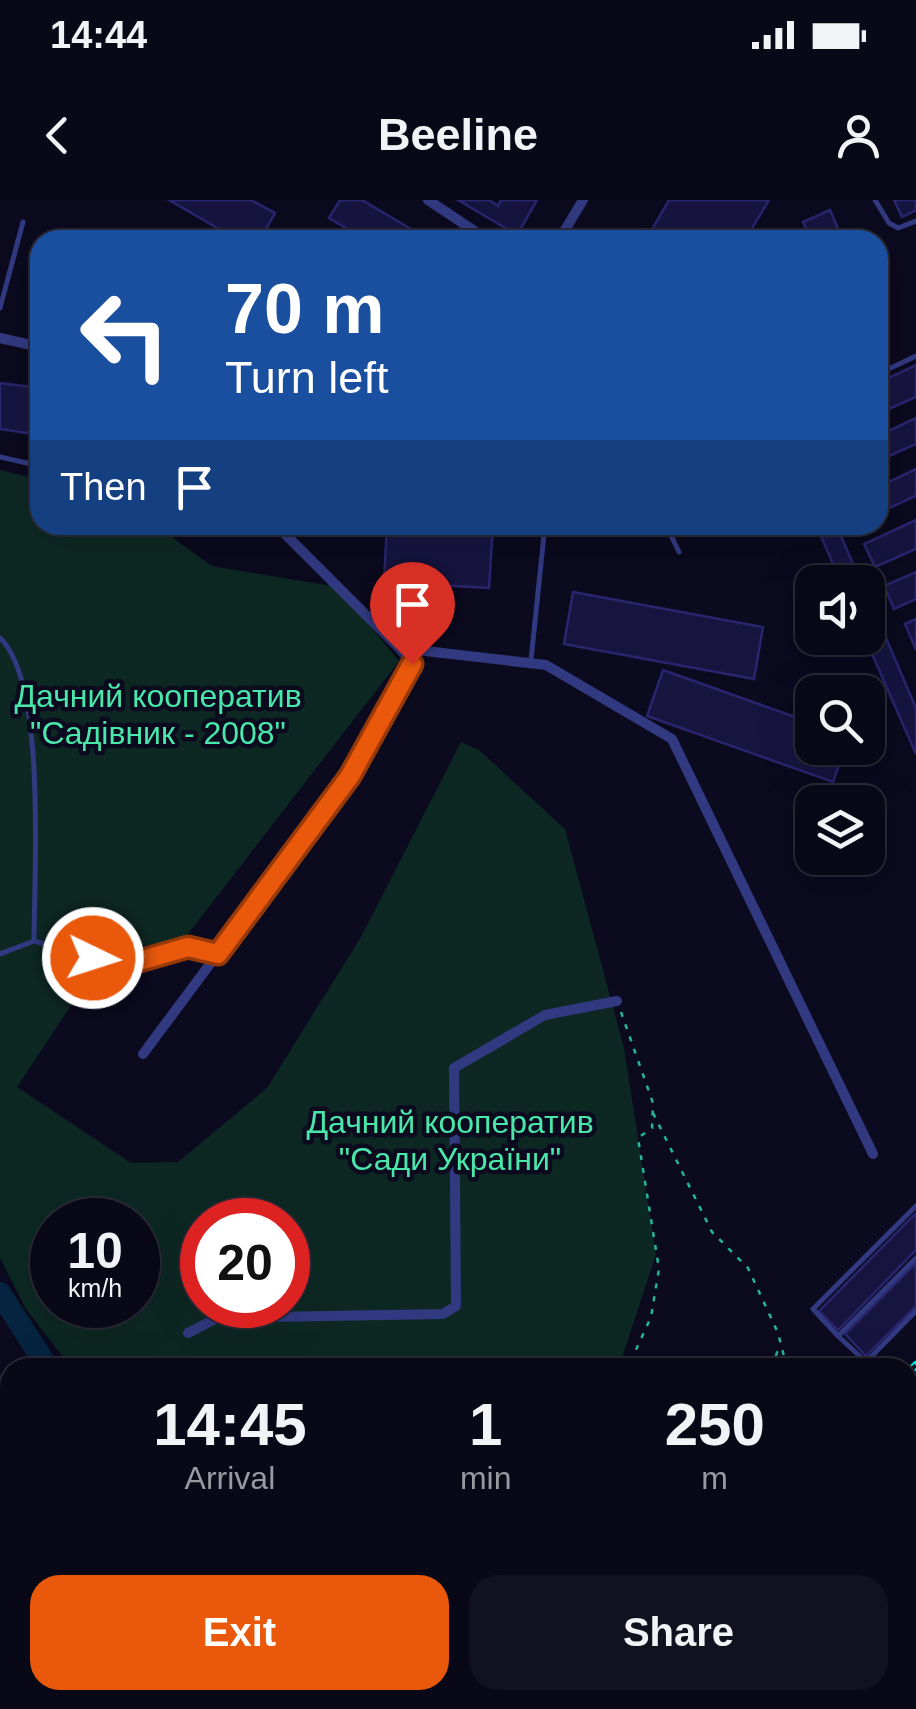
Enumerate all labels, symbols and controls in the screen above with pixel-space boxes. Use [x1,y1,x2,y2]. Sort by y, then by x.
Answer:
text: 14:44 [50,14,147,56]
icon: back [30,108,85,163]
icon: person [831,108,886,163]
text: Beeline [378,109,538,160]
icon: left [60,270,190,400]
text: 70 m [225,270,385,348]
text: Turn left [225,352,388,403]
icon: arrive [167,460,222,515]
text: Then [60,466,147,508]
pin [370,562,455,665]
map controls [795,565,885,875]
button: sound [795,565,885,655]
icon: arrive [385,577,440,632]
button: search [795,675,885,765]
park label: Дачний кооператив "Садівник - 2008" [14,678,302,751]
button: layers [795,785,885,875]
position arrow [41,906,145,1010]
park label: Дачний кооператив "Сади України" [306,1104,594,1177]
speed limit sign: 20 [180,1198,310,1328]
text: 10 [67,1223,123,1279]
text: km/h [68,1274,122,1302]
text: 14:45 [153,1391,307,1458]
text: 1 [469,1391,502,1458]
text: 250 [665,1391,765,1458]
text: Arrival [185,1460,275,1496]
text: min [460,1460,511,1496]
text: m [701,1460,728,1496]
button: Exit [30,1575,449,1690]
button: Share [469,1575,888,1690]

